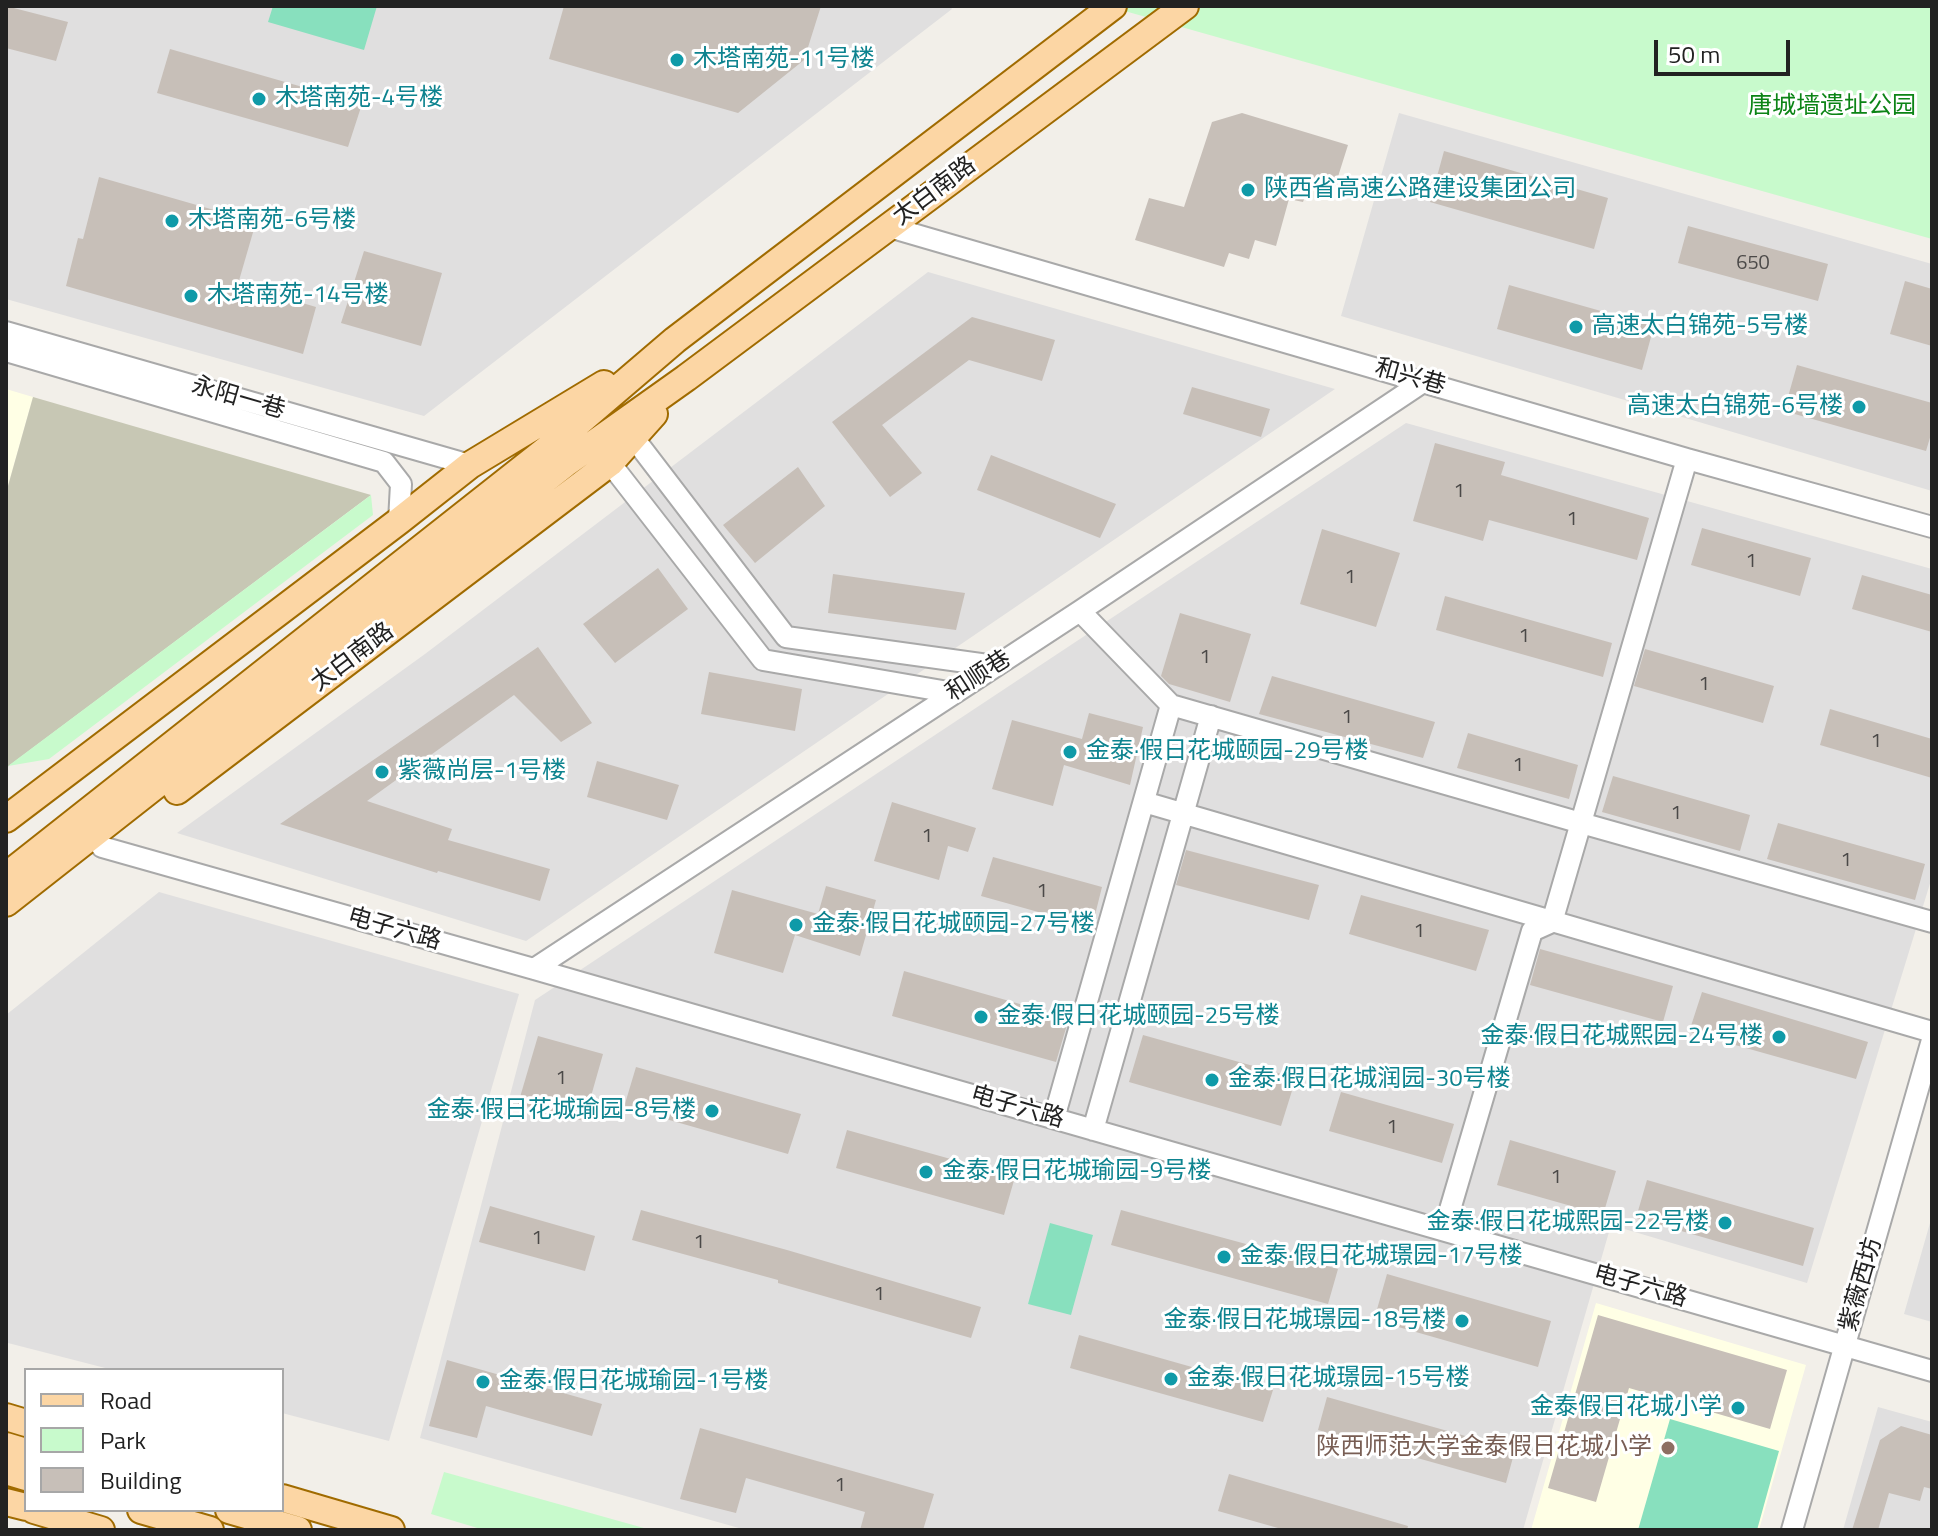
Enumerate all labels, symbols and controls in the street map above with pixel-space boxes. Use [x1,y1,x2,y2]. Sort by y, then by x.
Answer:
scale bar [1658,24,1794,74]
text: 50 m [1668,36,1720,72]
place label: 木塔南苑-11号楼 [693,46,874,74]
marker: 木塔南苑-11号楼 [668,51,686,69]
place label: 木塔南苑-4号楼 [275,85,443,113]
marker: 木塔南苑-4号楼 [250,90,268,108]
park label: 唐城墙遗址公园 [1748,93,1916,121]
street label: 太白南路 [888,152,982,232]
place label: 陕西省高速公路建设集团公司 [1264,176,1576,204]
marker: 陕西省高速公路建设集团公司 [1239,181,1257,199]
place label: 木塔南苑-6号楼 [188,207,356,235]
marker: 木塔南苑-6号楼 [163,212,181,230]
house number: 650 [1736,252,1770,276]
place label: 木塔南苑-14号楼 [207,282,388,310]
marker: 木塔南苑-14号楼 [182,287,200,305]
place label: 高速太白锦苑-5号楼 [1592,313,1808,341]
marker: 高速太白锦苑-5号楼 [1567,318,1585,336]
street label: 和兴巷 [1371,354,1449,402]
street label: 永阳一巷 [188,372,288,426]
place label: 高速太白锦苑-6号楼 [1627,393,1843,421]
marker: 高速太白锦苑-6号楼 [1850,398,1868,416]
house number: 1 [1453,480,1465,504]
house number: 1 [1566,508,1578,532]
house number: 1 [1745,550,1757,574]
house number: 1 [1344,566,1356,590]
street label: 太白南路 [306,618,400,698]
house number: 1 [1518,625,1530,649]
street label: 和顺巷 [941,645,1017,709]
house number: 1 [1199,646,1211,670]
house number: 1 [1698,673,1710,697]
house number: 1 [1341,706,1353,730]
house number: 1 [1870,730,1882,754]
place label: 金泰·假日花城颐园-29号楼 [1086,738,1369,766]
marker: 金泰·假日花城颐园-29号楼 [1061,743,1079,761]
house number: 1 [1512,754,1524,778]
place label: 紫薇尚层-1号楼 [398,758,566,786]
marker: 紫薇尚层-1号楼 [373,763,391,781]
house number: 1 [1670,802,1682,826]
house number: 1 [921,825,933,849]
house number: 1 [1840,849,1852,873]
house number: 1 [1036,880,1048,904]
street label: 电子六路 [344,903,444,957]
place label: 金泰·假日花城颐园-27号楼 [812,911,1095,939]
marker: 金泰·假日花城颐园-27号楼 [787,916,805,934]
house number: 1 [1413,920,1425,944]
place label: 金泰·假日花城颐园-25号楼 [997,1003,1280,1031]
marker: 金泰·假日花城颐园-25号楼 [972,1008,990,1026]
place label: 金泰·假日花城熙园-24号楼 [1480,1023,1763,1051]
marker: 金泰·假日花城熙园-24号楼 [1770,1028,1788,1046]
place label: 金泰·假日花城润园-30号楼 [1228,1066,1511,1094]
house number: 1 [555,1067,567,1091]
marker: 金泰·假日花城润园-30号楼 [1203,1071,1221,1089]
street label: 电子六路 [967,1081,1067,1135]
place label: 金泰·假日花城瑜园-8号楼 [427,1097,696,1125]
marker: 金泰·假日花城瑜园-8号楼 [703,1102,721,1120]
house number: 1 [1386,1116,1398,1140]
place label: 金泰·假日花城瑜园-9号楼 [942,1158,1211,1186]
marker: 金泰·假日花城瑜园-9号楼 [917,1163,935,1181]
house number: 1 [1550,1166,1562,1190]
place label: 金泰·假日花城熙园-22号楼 [1426,1209,1709,1237]
marker: 金泰·假日花城熙园-22号楼 [1716,1214,1734,1232]
house number: 1 [531,1227,543,1251]
house number: 1 [693,1231,705,1255]
street label: 紫薇西坊 [1835,1235,1889,1335]
place label: 金泰·假日花城璟园-17号楼 [1240,1243,1523,1271]
marker: 金泰·假日花城璟园-17号楼 [1215,1248,1233,1266]
street label: 电子六路 [1590,1260,1690,1314]
house number: 1 [873,1283,885,1307]
place label: 金泰·假日花城璟园-18号楼 [1163,1307,1446,1335]
marker: 金泰·假日花城璟园-18号楼 [1453,1312,1471,1330]
place label: 金泰·假日花城璟园-15号楼 [1187,1365,1470,1393]
legend [24,1368,284,1512]
place label: 金泰·假日花城瑜园-1号楼 [499,1368,768,1396]
marker: 金泰·假日花城璟园-15号楼 [1162,1370,1180,1388]
marker: 金泰·假日花城瑜园-1号楼 [474,1373,492,1391]
text: Road [100,1382,152,1418]
place label: 金泰假日花城小学 [1530,1394,1722,1422]
marker: 金泰假日花城小学 [1729,1399,1747,1417]
text: Park [100,1422,146,1458]
place label: 陕西师范大学金泰假日花城小学 [1316,1434,1652,1462]
marker: 陕西师范大学金泰假日花城小学 [1659,1439,1677,1457]
text: Building [100,1462,182,1498]
house number: 1 [834,1474,846,1498]

